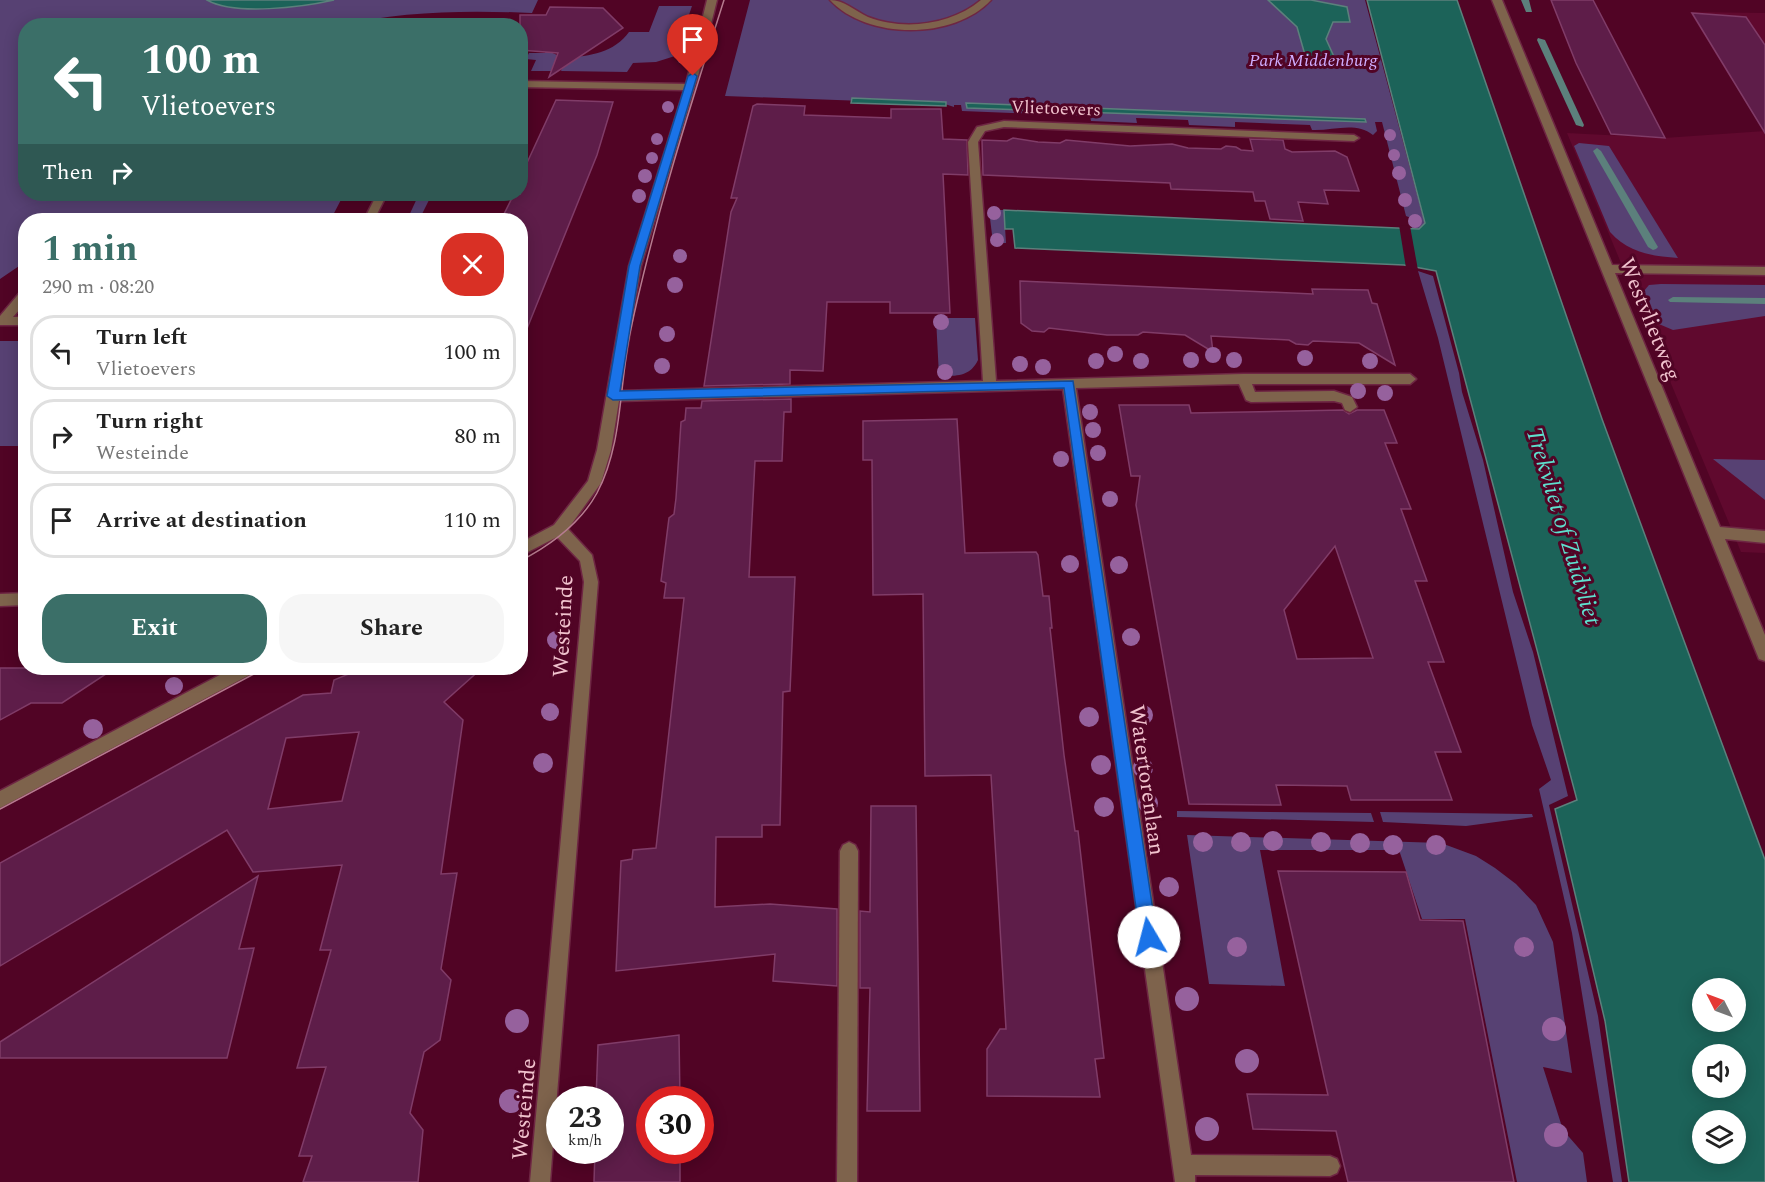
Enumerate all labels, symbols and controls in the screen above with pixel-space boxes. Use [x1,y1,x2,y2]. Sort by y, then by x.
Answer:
pin [667,14,718,76]
icon: arrive [676,23,709,56]
text: 100 m [141,29,260,92]
icon: left [42,42,120,120]
park label: Park Middenburg [1249,47,1378,74]
text: Vlietoevers [141,86,276,128]
street label: Vlietoevers [1010,93,1101,124]
text: Then [42,156,93,189]
icon: right [105,156,138,189]
text: 1 min [42,222,138,277]
button: close [441,233,504,296]
street label: Westvlietweg [1610,253,1689,386]
text: 290 m · 08:20 [42,272,154,302]
text: Turn left [96,321,188,354]
icon: left [45,336,78,369]
text: 100 m [444,336,501,369]
text: Vlietoevers [96,354,196,384]
text: Turn right [96,405,203,438]
icon: right [45,420,78,453]
text: 80 m [455,420,501,453]
water label: Trekvliet of Zuidvliet [1516,423,1610,630]
text: Westeinde [96,438,189,468]
icon: arrive [45,504,78,537]
text: Arrive at destination [96,504,307,537]
text: 110 m [444,504,501,537]
street label: Westeinde [544,574,583,678]
button: Exit [42,594,267,663]
button: Share [279,594,504,663]
street label: Watertorenlaan [1120,703,1173,858]
position arrow [1117,905,1181,969]
north arrow [1692,978,1746,1032]
map controls [1692,978,1746,1164]
button: sound [1692,1044,1746,1098]
street label: Westeinde [504,1057,545,1161]
speed limit sign: 30 [636,1086,714,1164]
text: 23 [568,1095,602,1141]
button: layers [1692,1110,1746,1164]
text: km/h [568,1129,602,1152]

